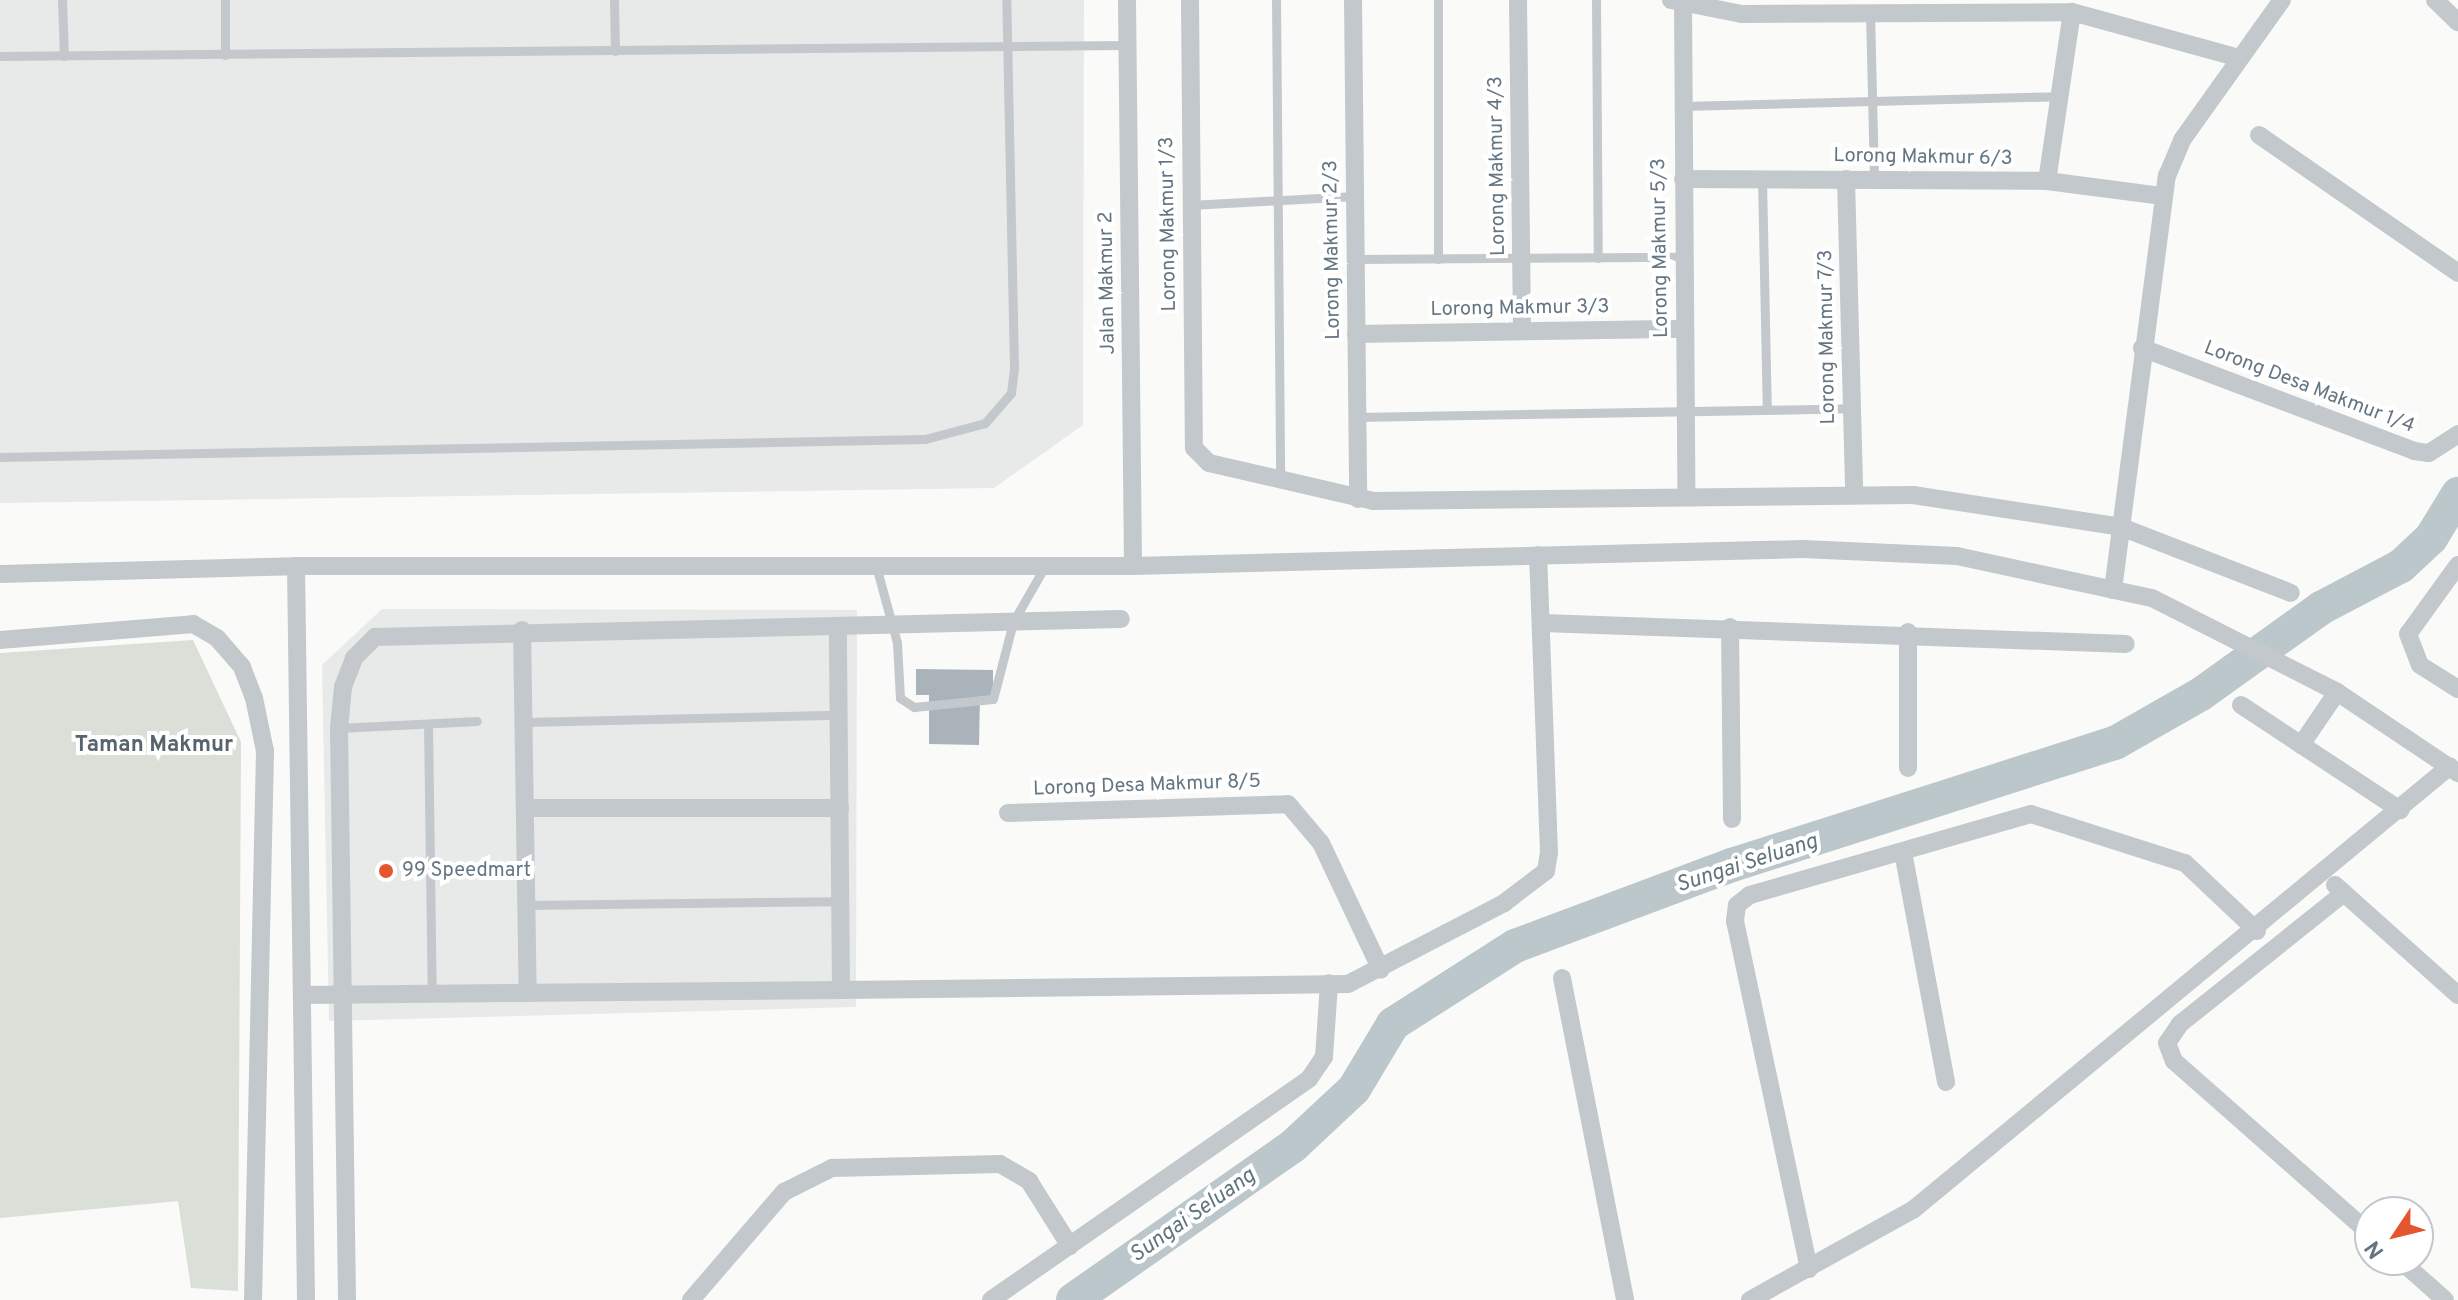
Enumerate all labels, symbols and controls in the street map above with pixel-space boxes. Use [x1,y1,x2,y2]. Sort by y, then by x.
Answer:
street label: Lorong Makmur 4/3 [1484,76,1512,256]
street label: Lorong Makmur 1/3 [1155,136,1183,312]
street label: Lorong Makmur 6/3 [1833,144,2013,172]
street label: Lorong Makmur 5/3 [1647,158,1675,338]
street label: Lorong Makmur 2/3 [1319,160,1347,340]
street label: Jalan Makmur 2 [1095,211,1121,355]
street label: Lorong Makmur 7/3 [1814,249,1842,425]
street label: Lorong Makmur 3/3 [1430,295,1610,323]
street label: Lorong Desa Makmur 1/4 [2200,337,2418,439]
district label: Taman Makmur [75,733,233,759]
street label: Lorong Desa Makmur 8/5 [1033,770,1261,802]
water label: Sungai Seluang [1673,829,1821,899]
place label: 99 Speedmart [402,859,531,883]
marker: 99 Speedmart [377,862,395,880]
water label: Sungai Seluang [1125,1163,1261,1269]
north arrow [2354,1196,2434,1276]
text: N [2360,1235,2391,1263]

